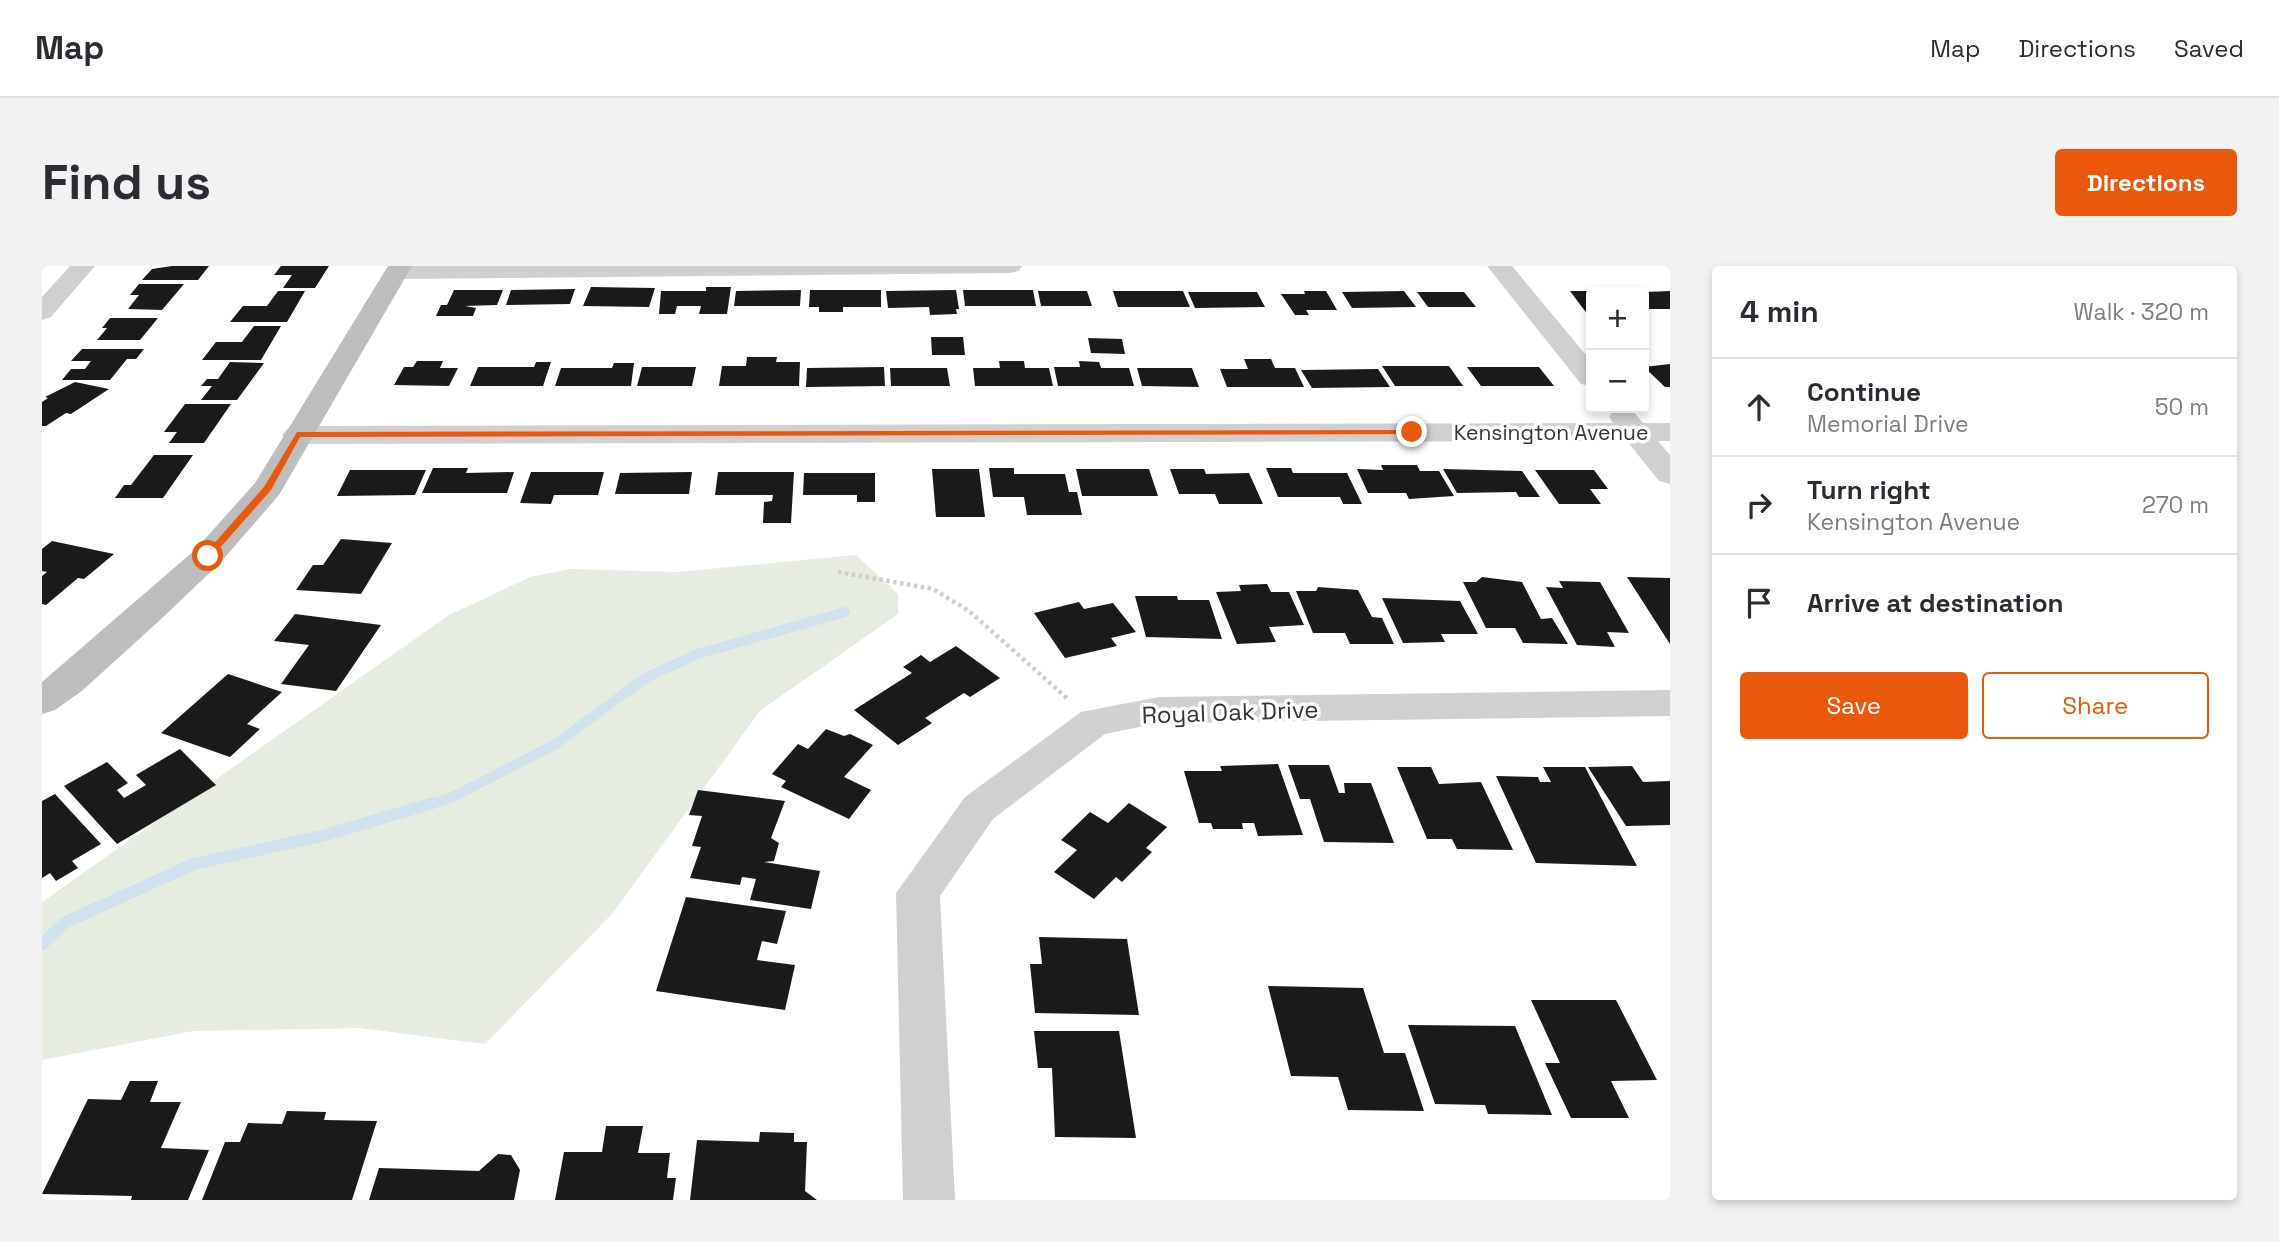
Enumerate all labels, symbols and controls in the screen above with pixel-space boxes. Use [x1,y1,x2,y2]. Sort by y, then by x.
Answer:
text: Map [35,27,104,69]
text: Map [1930,33,1980,64]
text: Directions [2018,33,2136,64]
text: Saved [2174,33,2244,64]
button: Directions [2055,149,2237,216]
text: Find us [42,151,211,213]
map controls [1586,287,1649,413]
button: + [1586,287,1649,350]
text: 4 min [1740,292,1819,331]
text: Walk · 320 m [2074,297,2209,327]
button: − [1586,350,1649,413]
text: Continue [1807,375,1921,409]
icon: ahead [1740,388,1778,426]
text: 50 m [2155,392,2209,422]
text: Memorial Drive [1807,409,1969,439]
route end [1396,416,1427,447]
street label: Kensington Avenue [1454,419,1648,446]
text: Turn right [1807,473,1931,507]
icon: right [1740,486,1778,524]
text: 270 m [2142,490,2209,520]
text: Kensington Avenue [1807,507,2020,537]
route start [192,540,223,571]
icon: arrive [1740,584,1778,622]
text: Arrive at destination [1807,586,2064,620]
button: Save [1740,672,1968,739]
button: Share [1982,672,2209,739]
street label: Royal Oak Drive [1141,693,1319,731]

